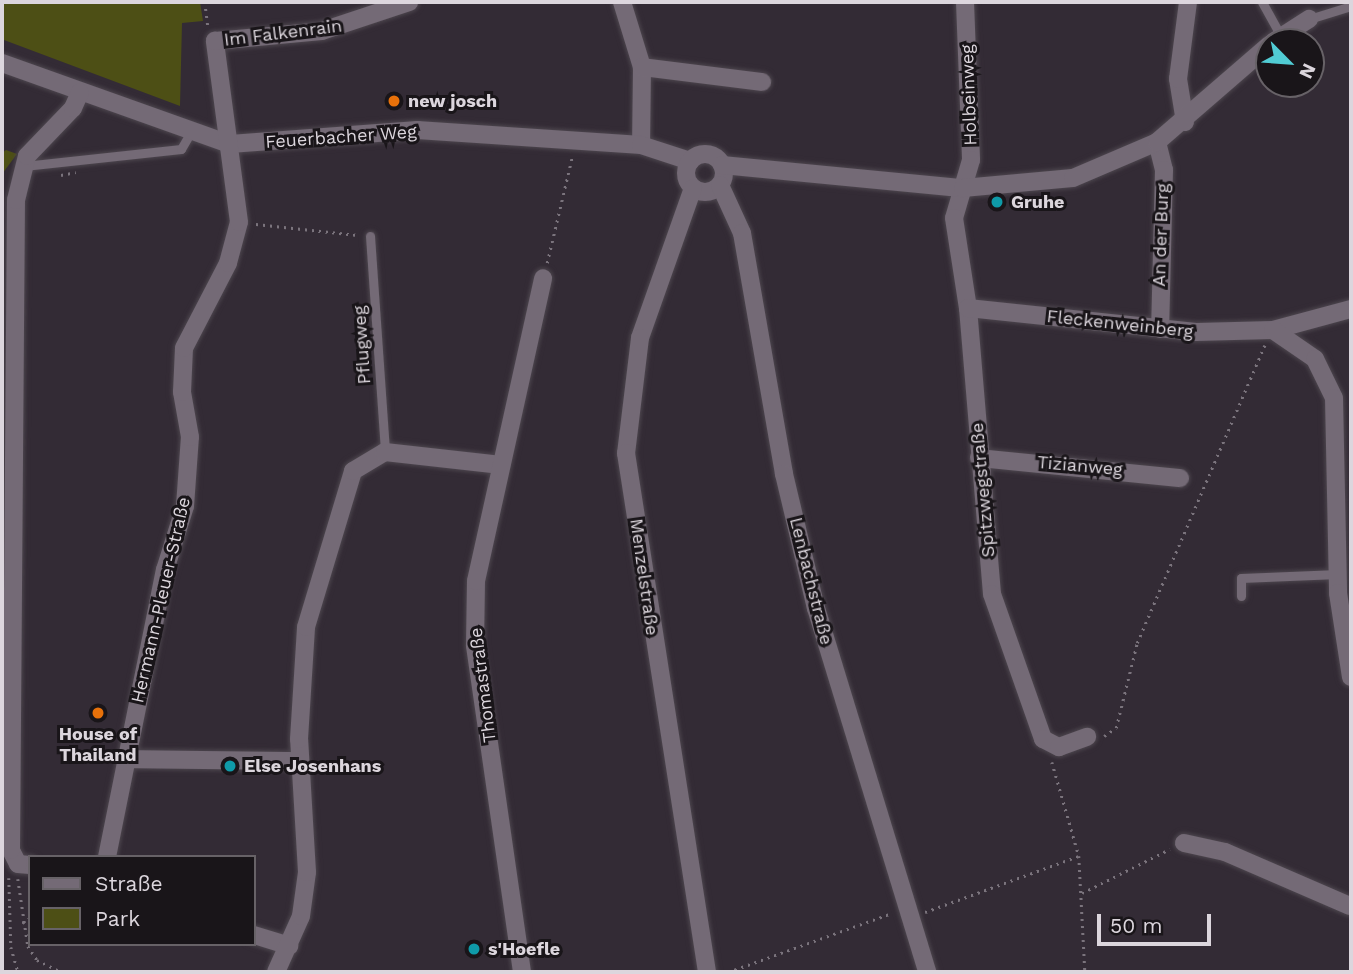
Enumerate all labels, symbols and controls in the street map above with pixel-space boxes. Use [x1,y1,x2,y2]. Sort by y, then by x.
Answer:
street label: Im Falkenrain [223,15,343,51]
north arrow [1255,28,1325,98]
street label: Holbeinweg [956,44,982,146]
text: N [1294,60,1321,82]
place label: new josch [408,90,498,112]
marker: new josch [386,93,402,109]
street label: Feuerbacher Weg [264,121,418,153]
street label: An der Burg [1148,183,1174,287]
place label: Gruhe [1011,191,1064,213]
marker: Gruhe [989,194,1005,210]
street label: Pflugweg [348,305,376,385]
street label: Fleckenweinberg [1046,306,1194,342]
street label: Spitzwegstraße [966,422,1000,558]
street label: Tizianweg [1036,452,1124,480]
street label: Hermann-Pleuer-Straße [127,495,195,705]
street label: Lenbachstraße [785,515,837,647]
street label: Menzelstraße [625,517,663,637]
street label: Thomastraße [465,626,501,744]
marker: House of Thailand [90,705,106,721]
place label: House of Thailand [59,724,137,766]
place label: Else Josenhans [244,755,382,777]
marker: Else Josenhans [222,758,238,774]
legend [28,855,256,946]
text: Straße [95,871,163,896]
scale bar [1101,900,1215,944]
text: Park [95,906,140,931]
text: 50 m [1110,913,1162,938]
place label: s'Hoefle [488,938,560,960]
marker: s'Hoefle [466,941,482,957]

